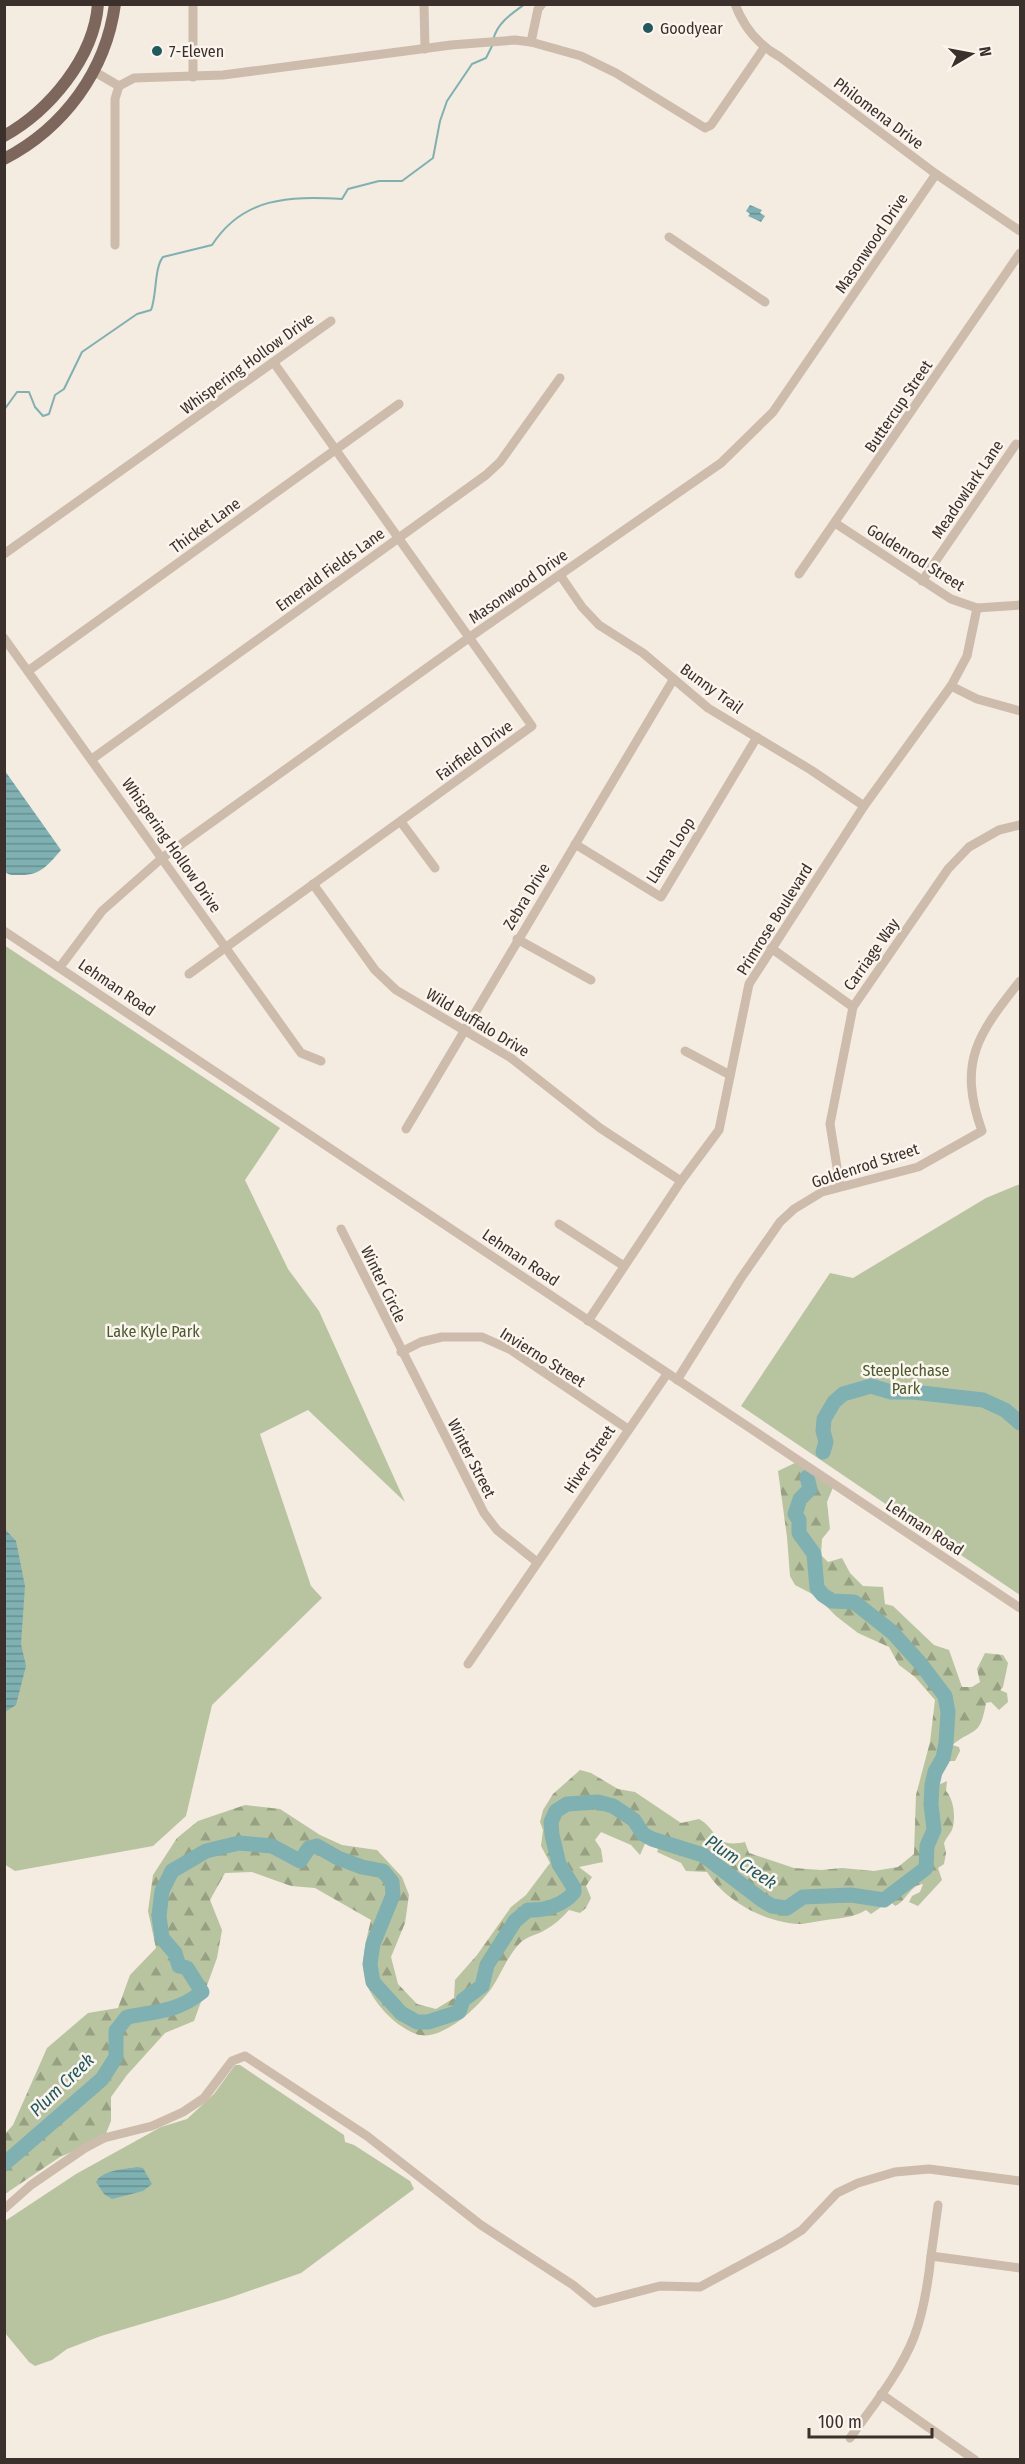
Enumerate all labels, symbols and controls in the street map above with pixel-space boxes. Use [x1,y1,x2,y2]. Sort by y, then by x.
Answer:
place label: Goodyear [660,19,723,38]
marker: Goodyear [641,21,655,35]
north arrow [941,24,1001,84]
place label: 7-Eleven [169,42,224,61]
marker: 7-Eleven [150,44,164,58]
text: N [975,45,995,58]
street label: Philomena Drive [830,74,927,153]
street label: Masonwood Drive [831,190,912,297]
street label: Whispering Hollow Drive [177,309,318,418]
street label: Buttercup Street [861,356,937,456]
street label: Meadowlark Lane [928,436,1007,542]
street label: Thicket Lane [167,494,244,557]
street label: Goldenrod Street [863,520,969,596]
street label: Emerald Fields Lane [272,524,388,615]
street label: Masonwood Drive [465,545,571,628]
street label: Bunny Trail [677,659,747,718]
street label: Fairfield Drive [432,716,516,785]
street label: Whispering Hollow Drive [118,774,225,916]
street label: Llama Loop [642,814,699,887]
street label: Zebra Drive [499,859,554,933]
street label: Primrose Boulevard [732,860,816,979]
street label: Carriage Way [840,914,904,994]
street label: Lehman Road [75,955,159,1020]
street label: Wild Buffalo Drive [423,984,533,1061]
street label: Goldenrod Street [809,1139,922,1192]
street label: Lehman Road [479,1225,563,1290]
street label: Winter Circle [357,1243,410,1326]
park label: Lake Kyle Park [106,1322,200,1341]
street label: Invierno Street [497,1324,590,1392]
park label: Steeplechase Park [862,1361,950,1398]
street label: Winter Street [444,1416,500,1502]
street label: Hiver Street [560,1421,619,1497]
street label: Lehman Road [882,1495,967,1560]
water label: Plum Creek [701,1830,781,1894]
water label: Plum Creek [25,2049,99,2121]
scale bar [809,2401,932,2439]
text: 100 m [818,2411,862,2433]

